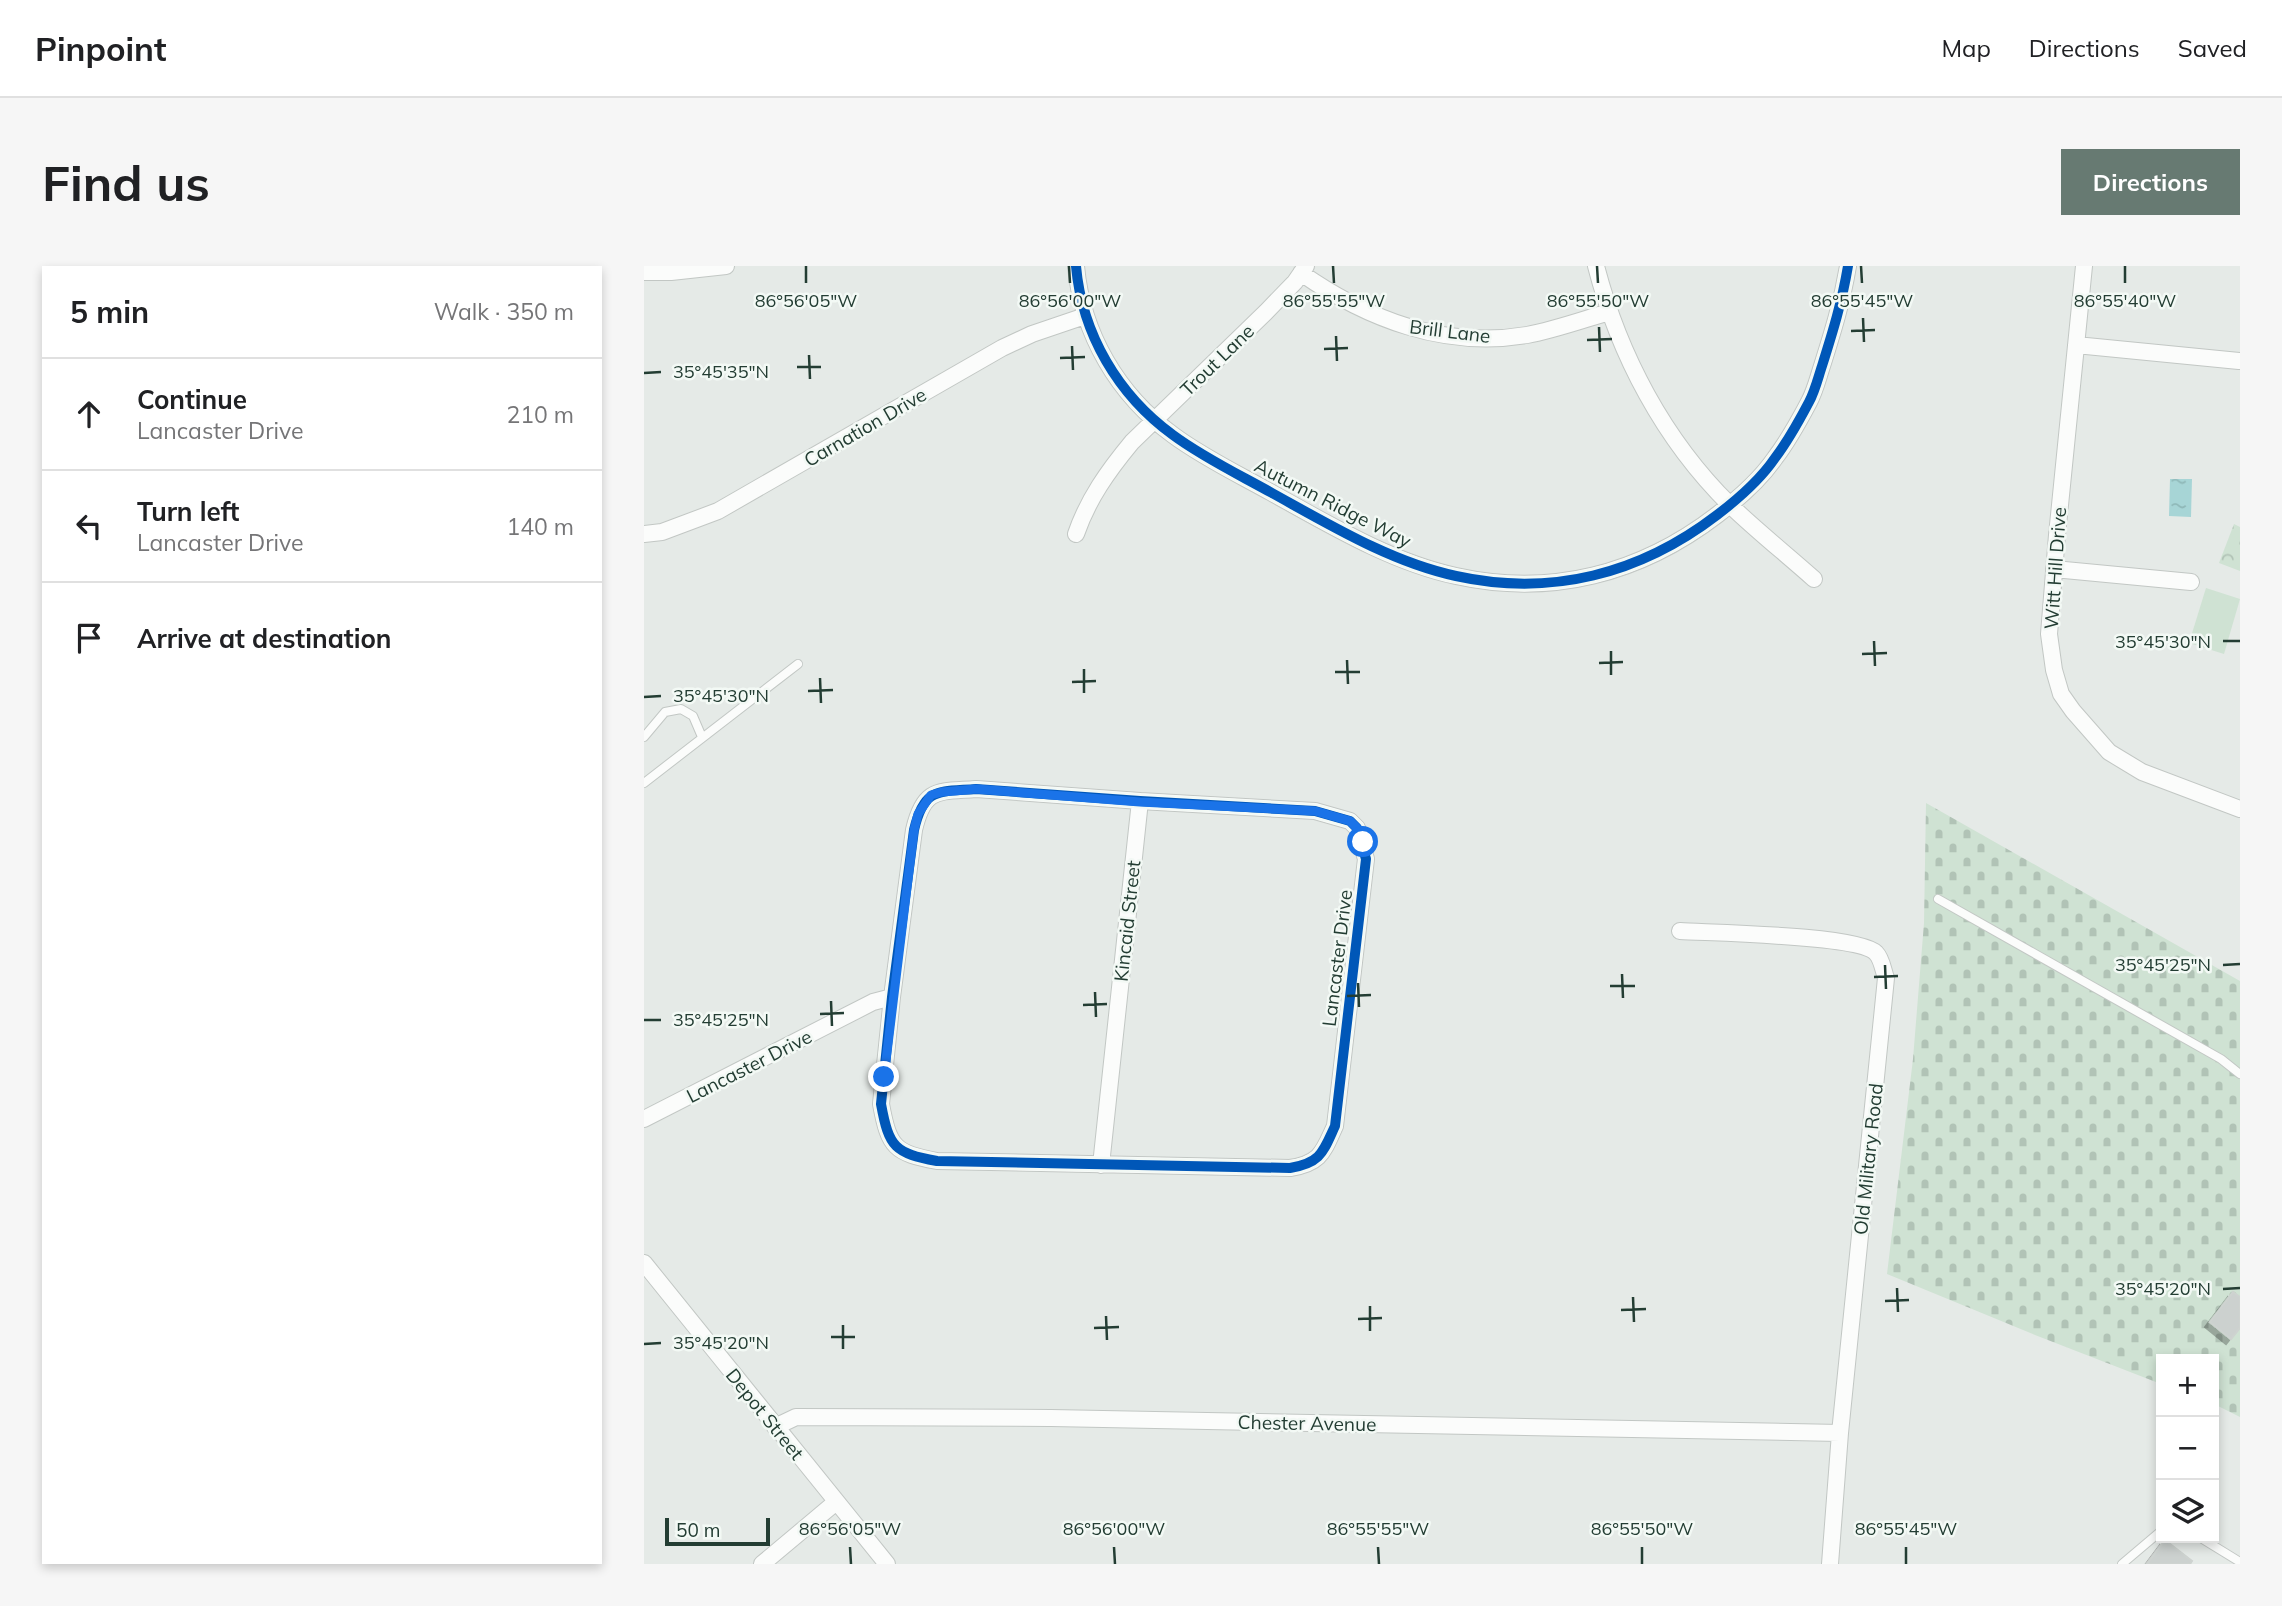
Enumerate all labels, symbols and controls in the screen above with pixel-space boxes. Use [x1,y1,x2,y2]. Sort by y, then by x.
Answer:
text: Pinpoint [35,28,167,69]
text: Map [1941,33,1991,63]
text: Directions [2029,33,2140,63]
text: Saved [2178,33,2247,63]
button: Directions [2061,149,2240,215]
text: Find us [42,152,210,213]
text: 86°56'05"W [755,289,857,312]
text: 86°56'00"W [1019,289,1121,312]
text: 86°55'55"W [1283,289,1385,312]
text: 86°55'50"W [1547,289,1649,312]
text: 86°55'45"W [1811,289,1913,312]
text: 86°55'40"W [2074,289,2176,312]
text: 5 min [70,293,149,331]
text: Walk · 350 m [434,297,574,326]
street label: Brill Lane [1408,314,1492,348]
street label: Trout Lane [1175,319,1259,401]
text: 35°45'35"N [673,360,769,383]
street label: Carnation Drive [799,382,931,472]
text: Continue [137,383,247,416]
icon: ahead [70,395,108,433]
text: 210 m [506,400,574,429]
text: Lancaster Drive [137,416,304,445]
street label: Autumn Ridge Way [1251,453,1415,553]
text: Turn left [137,495,239,528]
street label: Witt Hill Drive [2039,506,2071,630]
icon: left [70,507,108,545]
text: 140 m [506,512,574,541]
text: Lancaster Drive [137,528,304,557]
icon: arrive [70,619,108,657]
text: Arrive at destination [137,622,392,655]
text: 35°45'30"N [2115,630,2211,653]
text: 35°45'30"N [673,684,769,707]
route start [1347,826,1378,857]
street label: Kincaid Street [1109,859,1145,983]
street label: Lancaster Drive [1317,888,1357,1028]
text: 35°45'25"N [2115,953,2211,976]
text: 35°45'25"N [673,1008,769,1031]
street label: Lancaster Drive [682,1024,816,1108]
route end [868,1061,899,1092]
street label: Old Military Road [1848,1082,1888,1236]
text: 35°45'20"N [2115,1277,2211,1300]
text: 35°45'20"N [673,1331,769,1354]
map controls [2156,1354,2219,1543]
button: + [2156,1354,2219,1417]
street label: Depot Street [721,1363,809,1465]
street label: Chester Avenue [1237,1410,1377,1436]
button: − [2156,1417,2219,1480]
button: layers [2156,1480,2219,1543]
scale bar [665,1515,770,1547]
text: 86°56'05"W [799,1517,901,1540]
text: 86°56'00"W [1063,1517,1165,1540]
text: 86°55'55"W [1327,1517,1429,1540]
text: 86°55'50"W [1591,1517,1693,1540]
text: 86°55'45"W [1855,1517,1957,1540]
text: 50 m [676,1518,720,1542]

